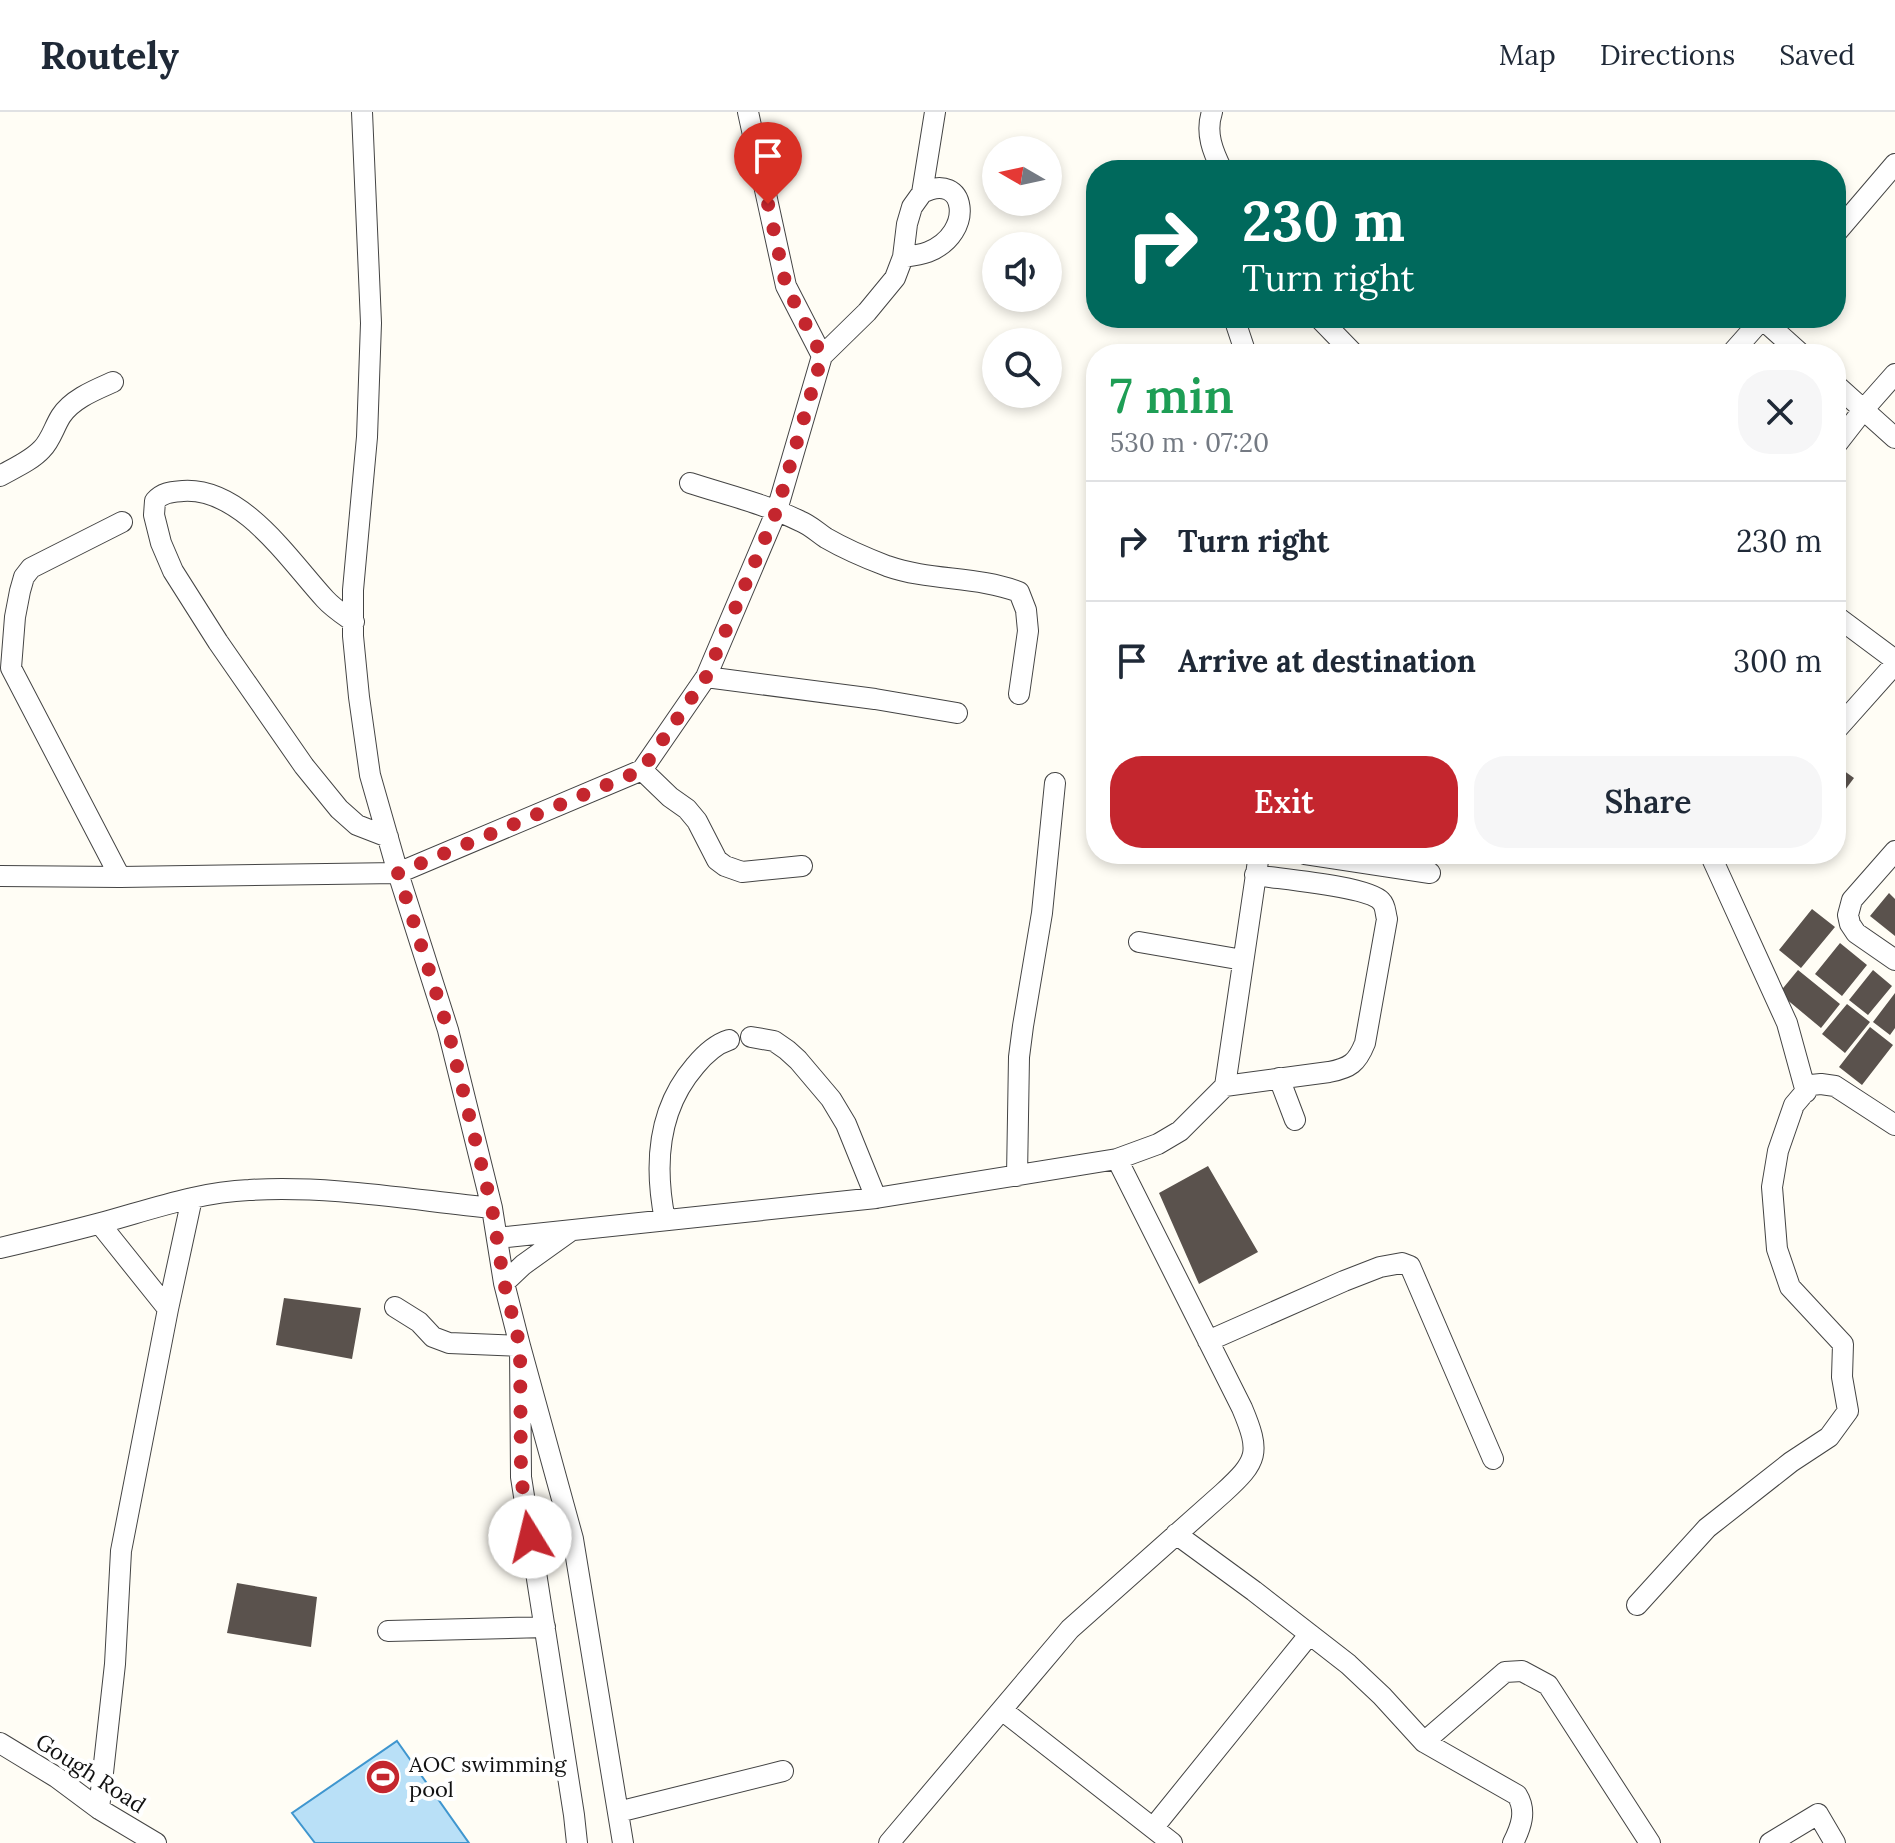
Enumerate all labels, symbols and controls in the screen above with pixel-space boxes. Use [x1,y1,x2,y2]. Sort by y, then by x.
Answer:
text: Routely [40,31,179,79]
text: Map [1499,37,1556,73]
text: Directions [1600,37,1735,73]
text: Saved [1779,37,1855,73]
pin [734,122,802,204]
icon: arrive [746,134,790,178]
north arrow [982,136,1062,216]
map controls [982,136,1062,408]
text: 230 m [1242,185,1405,256]
icon: right [1110,192,1214,296]
button: sound [982,232,1062,312]
text: Turn right [1242,255,1415,301]
button: search [982,328,1062,408]
text: 7 min [1110,365,1234,426]
button: close [1738,370,1822,454]
text: 530 m · 07:20 [1110,426,1269,459]
icon: right [1110,519,1154,563]
text: Turn right [1178,522,1329,560]
text: 230 m [1736,522,1822,560]
icon: arrive [1110,639,1154,683]
text: Arrive at destination [1178,642,1476,680]
text: 300 m [1733,642,1822,680]
button: Exit [1110,756,1458,848]
button: Share [1474,756,1822,848]
position arrow [488,1495,572,1579]
street label: Gough Road [31,1727,151,1819]
place label: AOC swimming pool [408,1750,567,1803]
sports icon: AOC swimming pool [364,1758,402,1796]

